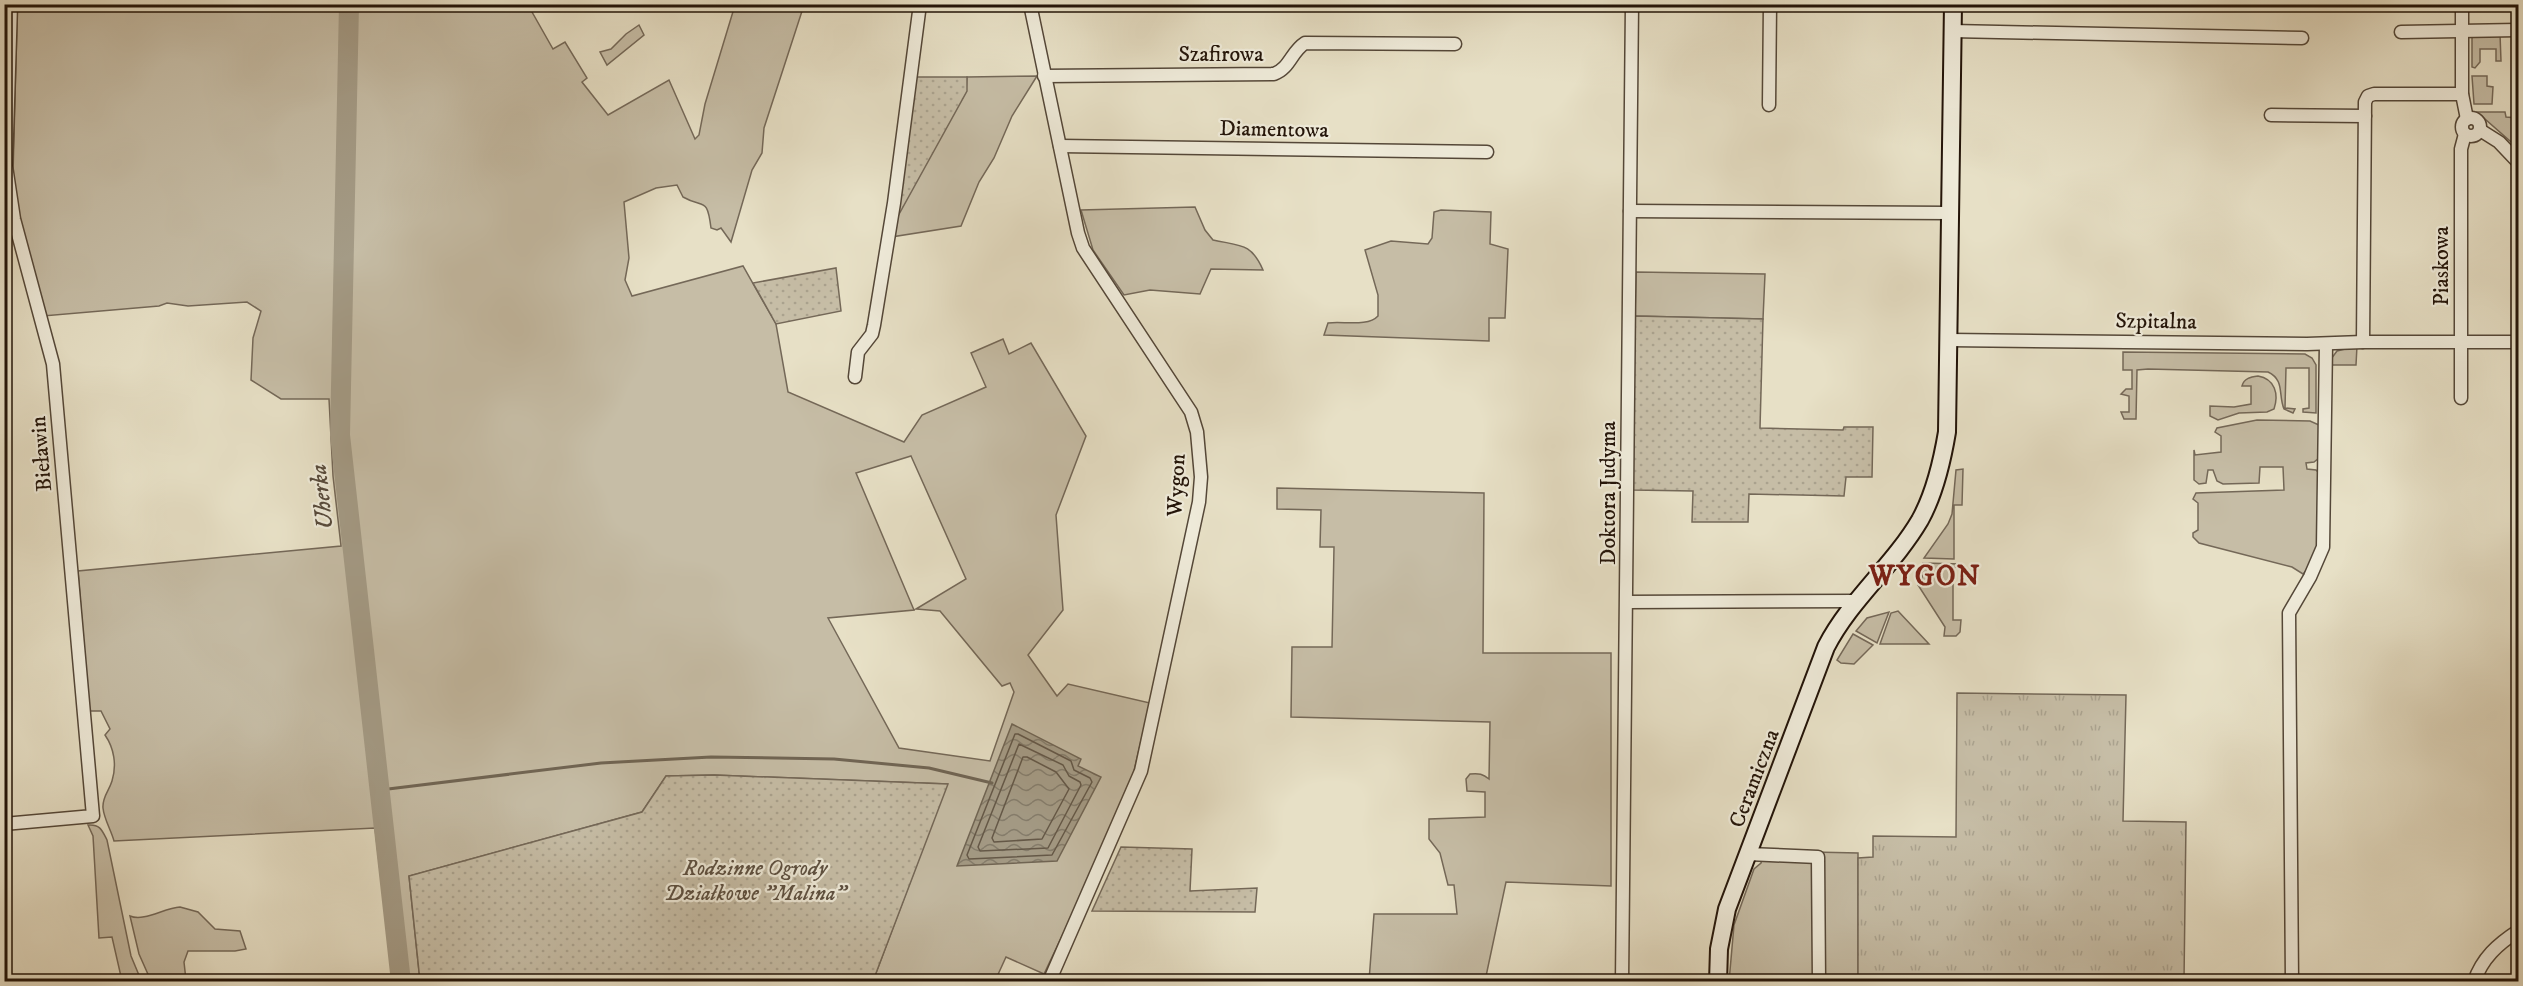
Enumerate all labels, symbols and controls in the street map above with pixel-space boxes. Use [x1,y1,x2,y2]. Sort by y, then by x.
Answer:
street label: Szafirowa [1179,41,1264,68]
street label: Diamentowa [1219,115,1330,144]
street label: Piaskowa [2428,225,2455,306]
street label: Szpitalna [2115,307,2198,336]
street label: Bieławin [25,414,58,493]
street label: Doktora Judyma [1595,420,1622,565]
street label: Wygon [1161,452,1192,518]
water label: Uherka [304,463,340,531]
district label: WYGON [1868,559,1981,594]
street label: Ceramiczna [1723,725,1786,832]
park label: Rodzinne Ogrody Działkowe "Malina" [664,855,849,907]

